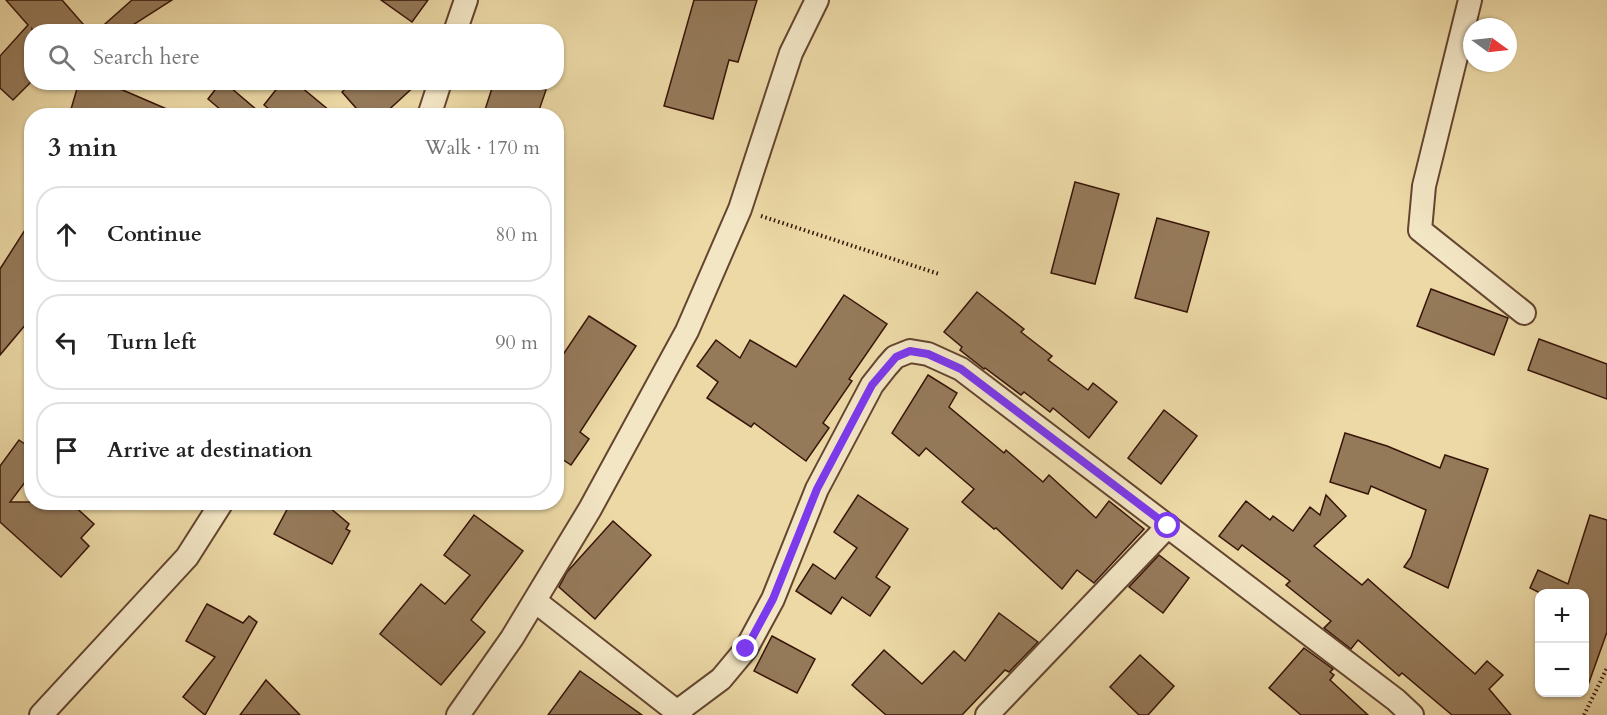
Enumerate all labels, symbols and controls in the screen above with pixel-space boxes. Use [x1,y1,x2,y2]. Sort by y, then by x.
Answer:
north arrow [1463,18,1517,72]
search box [24,24,564,90]
icon: search [45,41,78,74]
text: Search here [93,42,200,72]
text: 3 min [48,130,117,165]
text: Walk · 170 m [425,134,540,161]
icon: ahead [50,218,83,251]
text: Continue [107,219,202,249]
text: 80 m [495,221,538,248]
icon: left [50,326,83,359]
text: Turn left [107,327,196,357]
text: 90 m [495,329,538,356]
icon: arrive [50,434,83,467]
text: Arrive at destination [107,435,312,465]
route start [1154,512,1180,538]
map controls [1535,589,1589,697]
button: + [1535,589,1589,643]
route end [732,635,758,661]
button: − [1535,643,1589,697]

